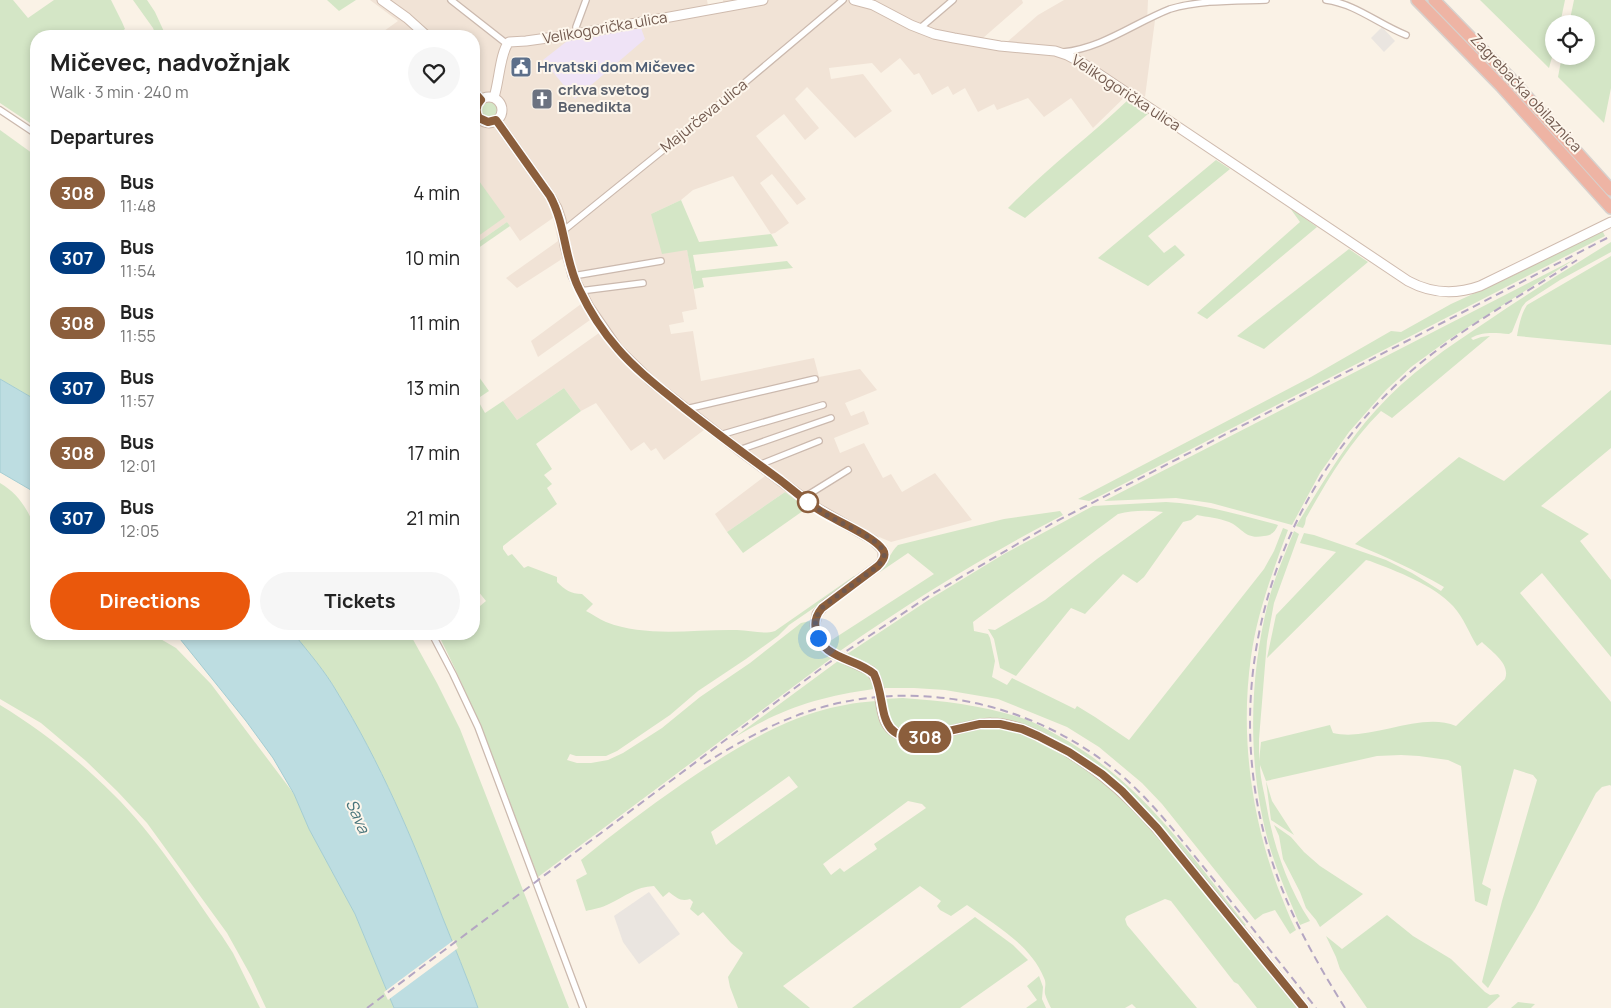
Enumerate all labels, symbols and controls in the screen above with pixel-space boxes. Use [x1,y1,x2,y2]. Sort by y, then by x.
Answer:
street label: Velikogorička ulica [541,6,669,49]
map controls [1545,15,1595,65]
button: locate [1545,15,1595,65]
street label: Zagrebačka obilaznica [1466,29,1587,156]
text: Mičevec, nadvožnjak [50,45,290,78]
button: heart [408,47,460,99]
street label: Velikogorička ulica [1068,49,1185,136]
public building icon: Hrvatski dom Mičevec [509,55,533,79]
place label: Hrvatski dom Mičevec [537,56,695,77]
street label: Majurčeva ulica [656,74,752,157]
place label: crkva svetog Benedikta [558,79,650,117]
text: Walk · 3 min · 240 m [50,81,188,103]
church icon: crkva svetog Benedikta [530,87,554,111]
text: Departures [50,124,154,150]
text: Bus [120,169,154,195]
text: 4 min [413,180,460,206]
text: 308 [61,181,94,205]
text: 11:48 [120,195,156,217]
text: Bus [120,234,154,260]
text: 10 min [405,245,460,271]
text: 307 [62,246,93,270]
text: 11:54 [120,260,156,282]
text: Bus [120,299,154,325]
text: 11 min [410,310,460,336]
text: 308 [61,311,94,335]
text: 11:55 [120,325,156,347]
text: Bus [120,364,154,390]
text: 13 min [406,375,460,401]
text: 307 [62,376,93,400]
text: 11:57 [120,390,155,412]
text: Bus [120,429,154,455]
text: 17 min [407,440,460,466]
text: 308 [61,441,94,465]
text: 12:01 [120,455,156,477]
unlabelled marker [797,491,819,513]
text: Bus [120,494,154,520]
text: 21 min [406,505,460,531]
text: 307 [62,506,93,530]
text: 12:05 [120,520,159,542]
button: Directions [50,572,250,630]
button: Tickets [260,572,460,630]
your location [806,626,831,651]
line badge: 308 [896,721,954,753]
text: 308 [908,725,942,749]
water label: Sava [341,796,376,837]

